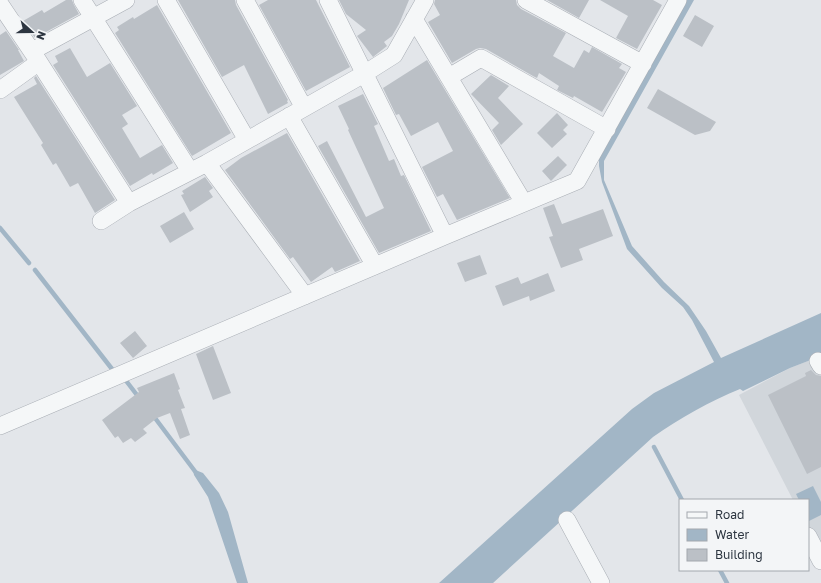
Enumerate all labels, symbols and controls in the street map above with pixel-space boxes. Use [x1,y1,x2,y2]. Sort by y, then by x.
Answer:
north arrow [12,12,52,52]
text: N [34,30,49,42]
legend [679,499,809,571]
text: Road [715,507,744,522]
text: Water [715,527,749,542]
text: Building [715,547,763,562]

